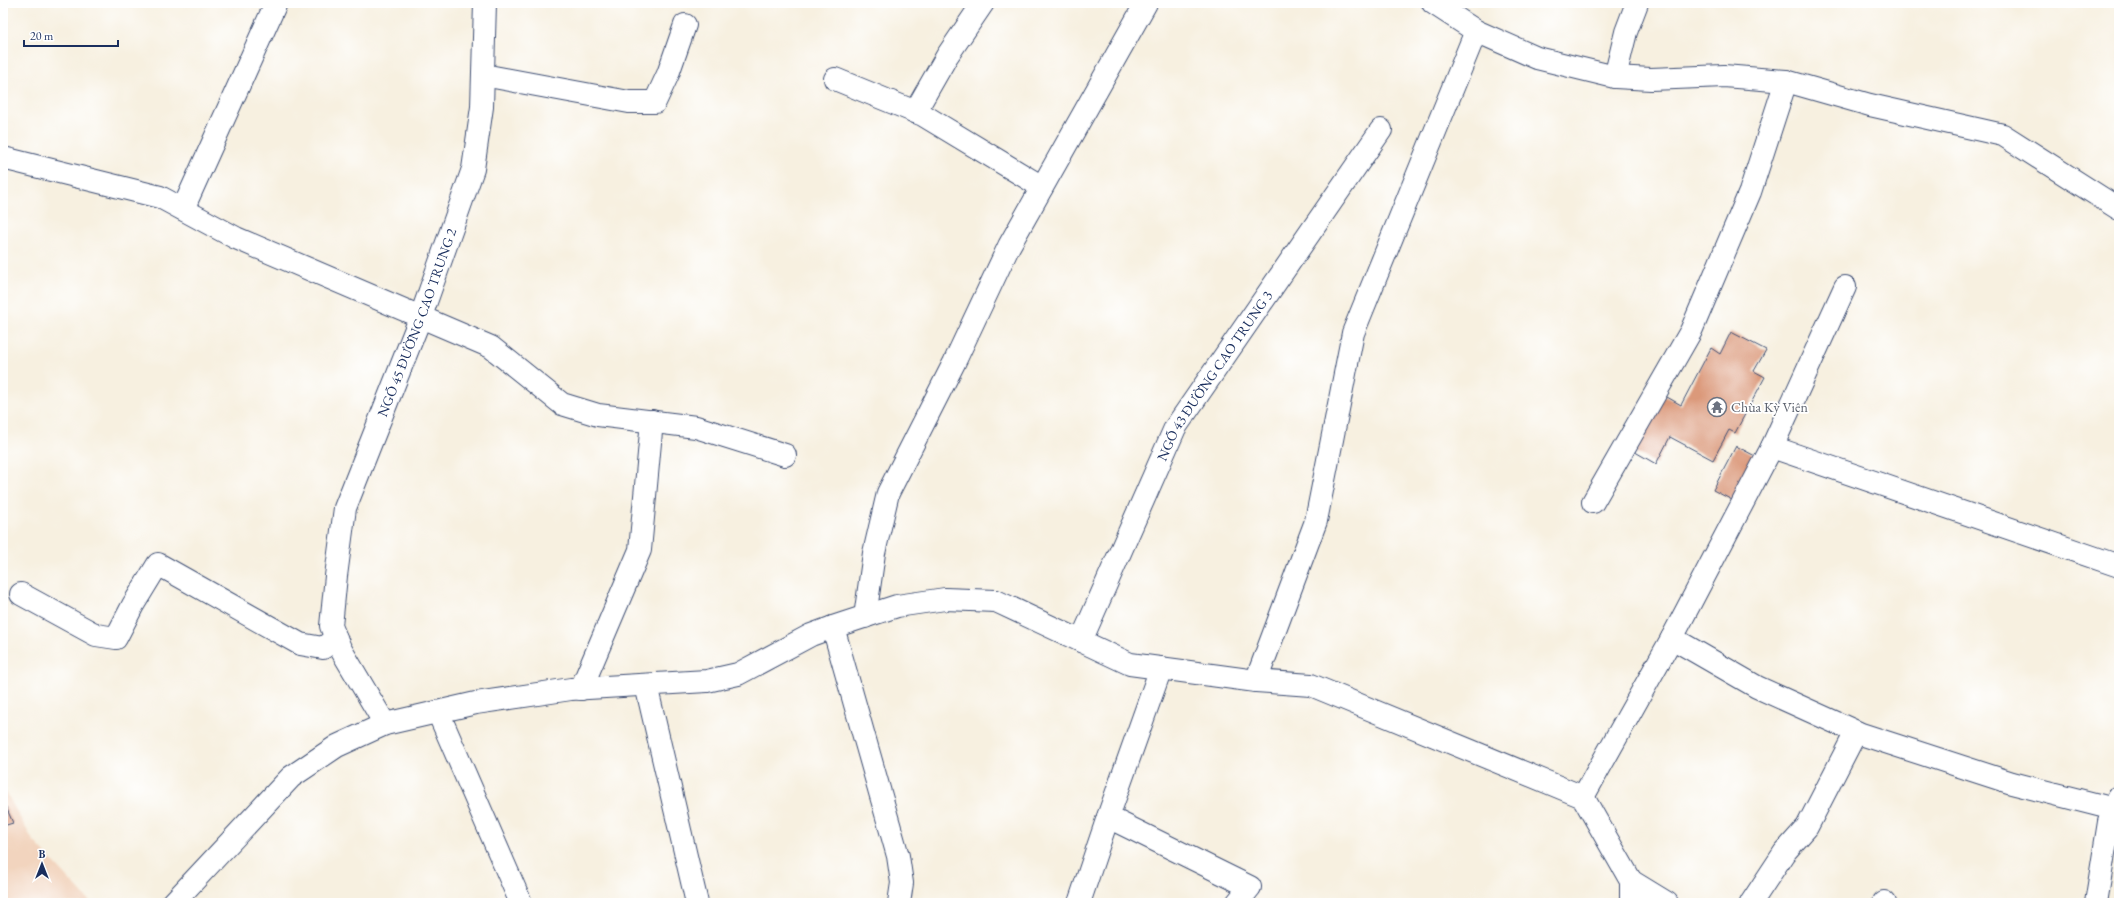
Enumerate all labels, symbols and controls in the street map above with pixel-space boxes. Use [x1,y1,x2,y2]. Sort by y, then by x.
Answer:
scale bar [24,22,118,48]
text: 20 m [30,28,54,44]
street label: NGÕ 45 ĐƯỜNG CAO TRUNG 2 [373,225,460,419]
street label: NGÕ 43 ĐƯỜNG CAO TRUNG 3 [1153,287,1277,464]
temple icon: Chùa Kỳ Viên [1706,396,1728,418]
place label: Chùa Kỳ Viên [1731,398,1808,416]
north arrow [22,844,62,884]
text: B [39,847,46,861]

